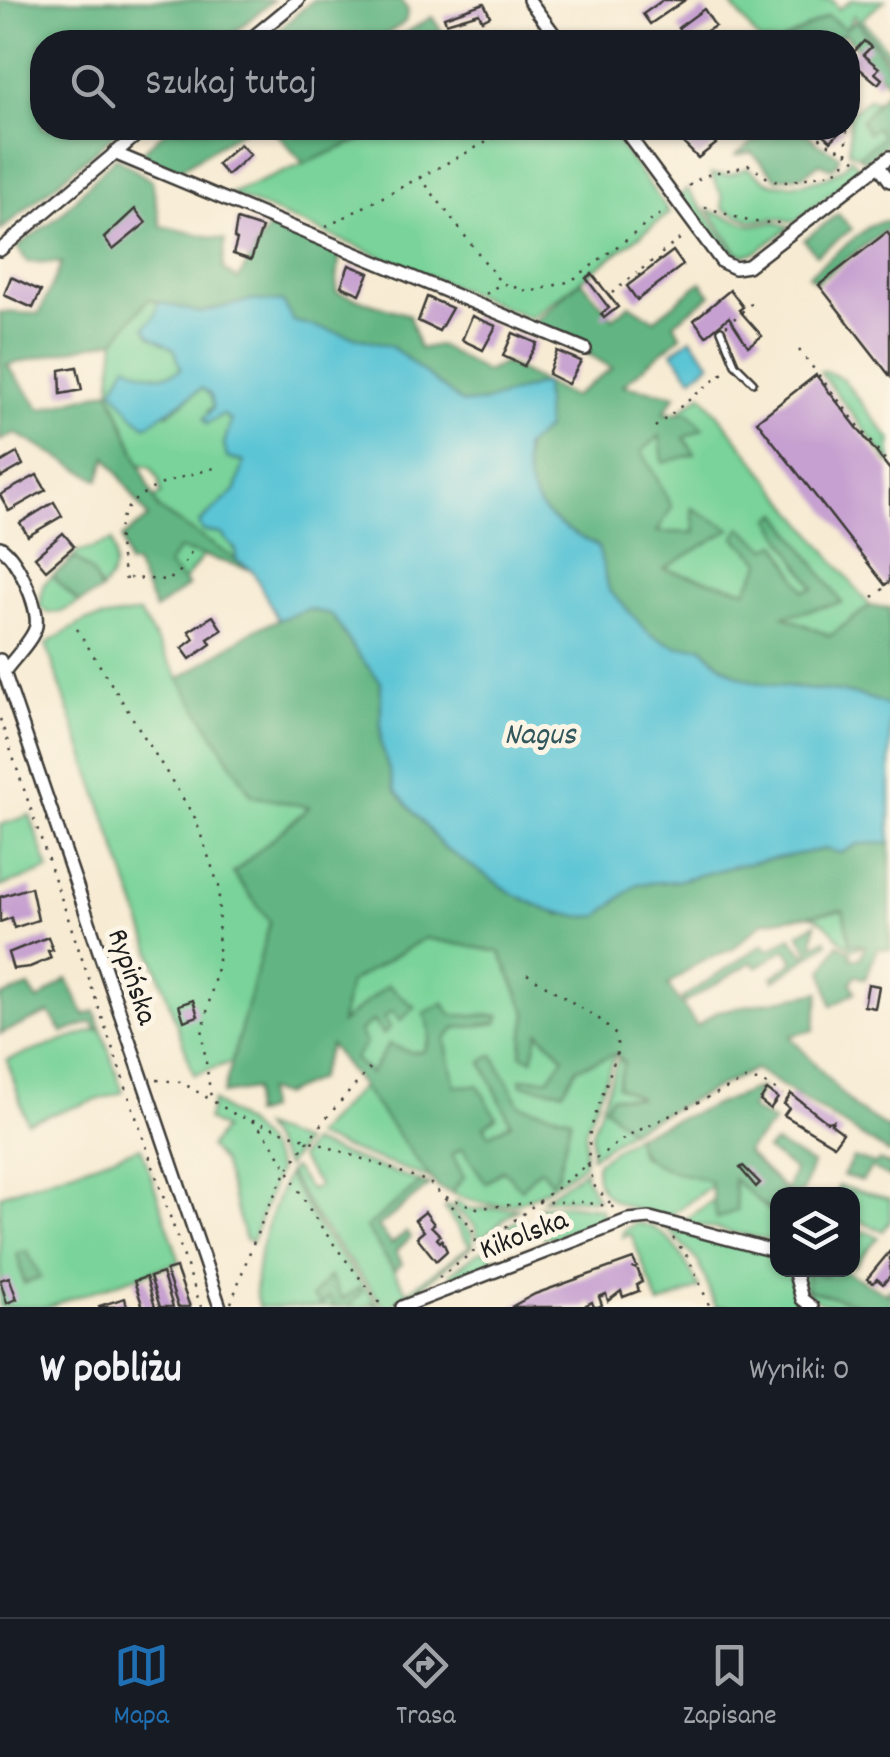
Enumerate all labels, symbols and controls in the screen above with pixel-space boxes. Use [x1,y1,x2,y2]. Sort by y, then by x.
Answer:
search box [30,30,860,140]
icon: search [65,58,120,113]
text: Szukaj tutaj [145,58,317,113]
water label: Nagus [504,714,578,760]
street label: Rypińska [93,924,166,1032]
map controls [770,1187,860,1277]
button: layers [770,1187,860,1277]
street label: Kikolska [474,1200,576,1274]
text: W pobliżu [40,1342,182,1402]
text: Wyniki: 0 [749,1349,850,1395]
tab: Mapa [114,1638,169,1738]
tab: Trasa [396,1638,456,1738]
tab: Zapisane [683,1638,776,1738]

